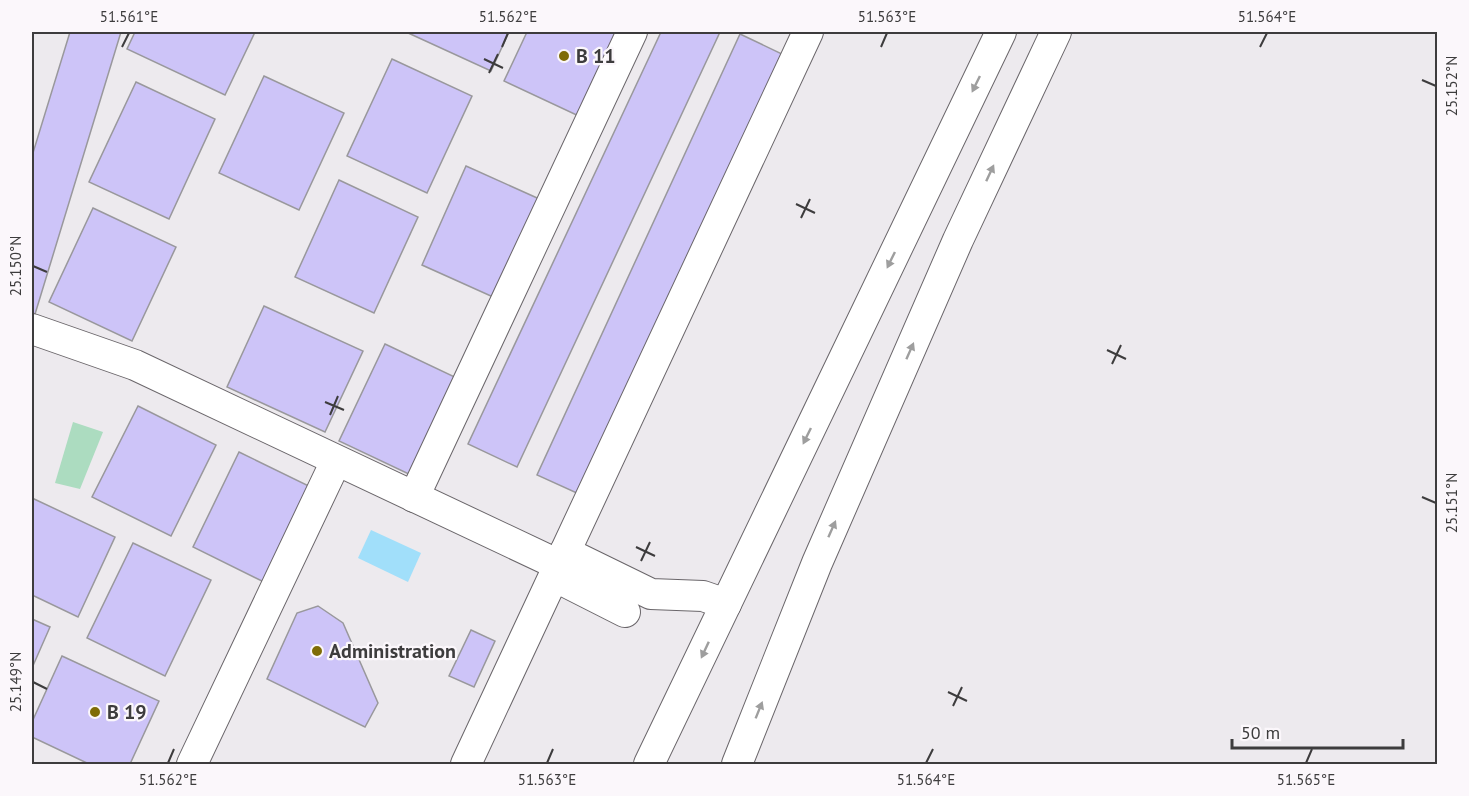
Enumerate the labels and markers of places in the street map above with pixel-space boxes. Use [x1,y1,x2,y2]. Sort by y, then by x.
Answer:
place label: B 11 [576,43,616,69]
marker: B 11 [557,49,571,63]
place label: Administration [329,638,456,664]
marker: Administration [310,644,324,658]
place label: B 19 [107,699,147,725]
marker: B 19 [88,705,102,719]

